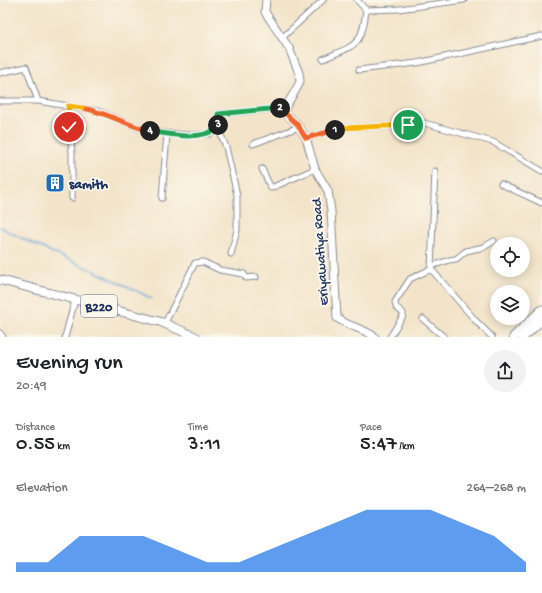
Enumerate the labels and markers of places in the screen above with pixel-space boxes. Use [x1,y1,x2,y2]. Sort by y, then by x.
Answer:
pin: 2 [270,98,290,118]
pin [391,108,425,142]
pin [52,110,86,144]
pin: 3 [208,115,228,135]
pin: 1 [325,120,345,140]
pin: 4 [140,121,160,141]
building icon: samith [44,172,66,194]
place label: samith [69,177,109,194]

